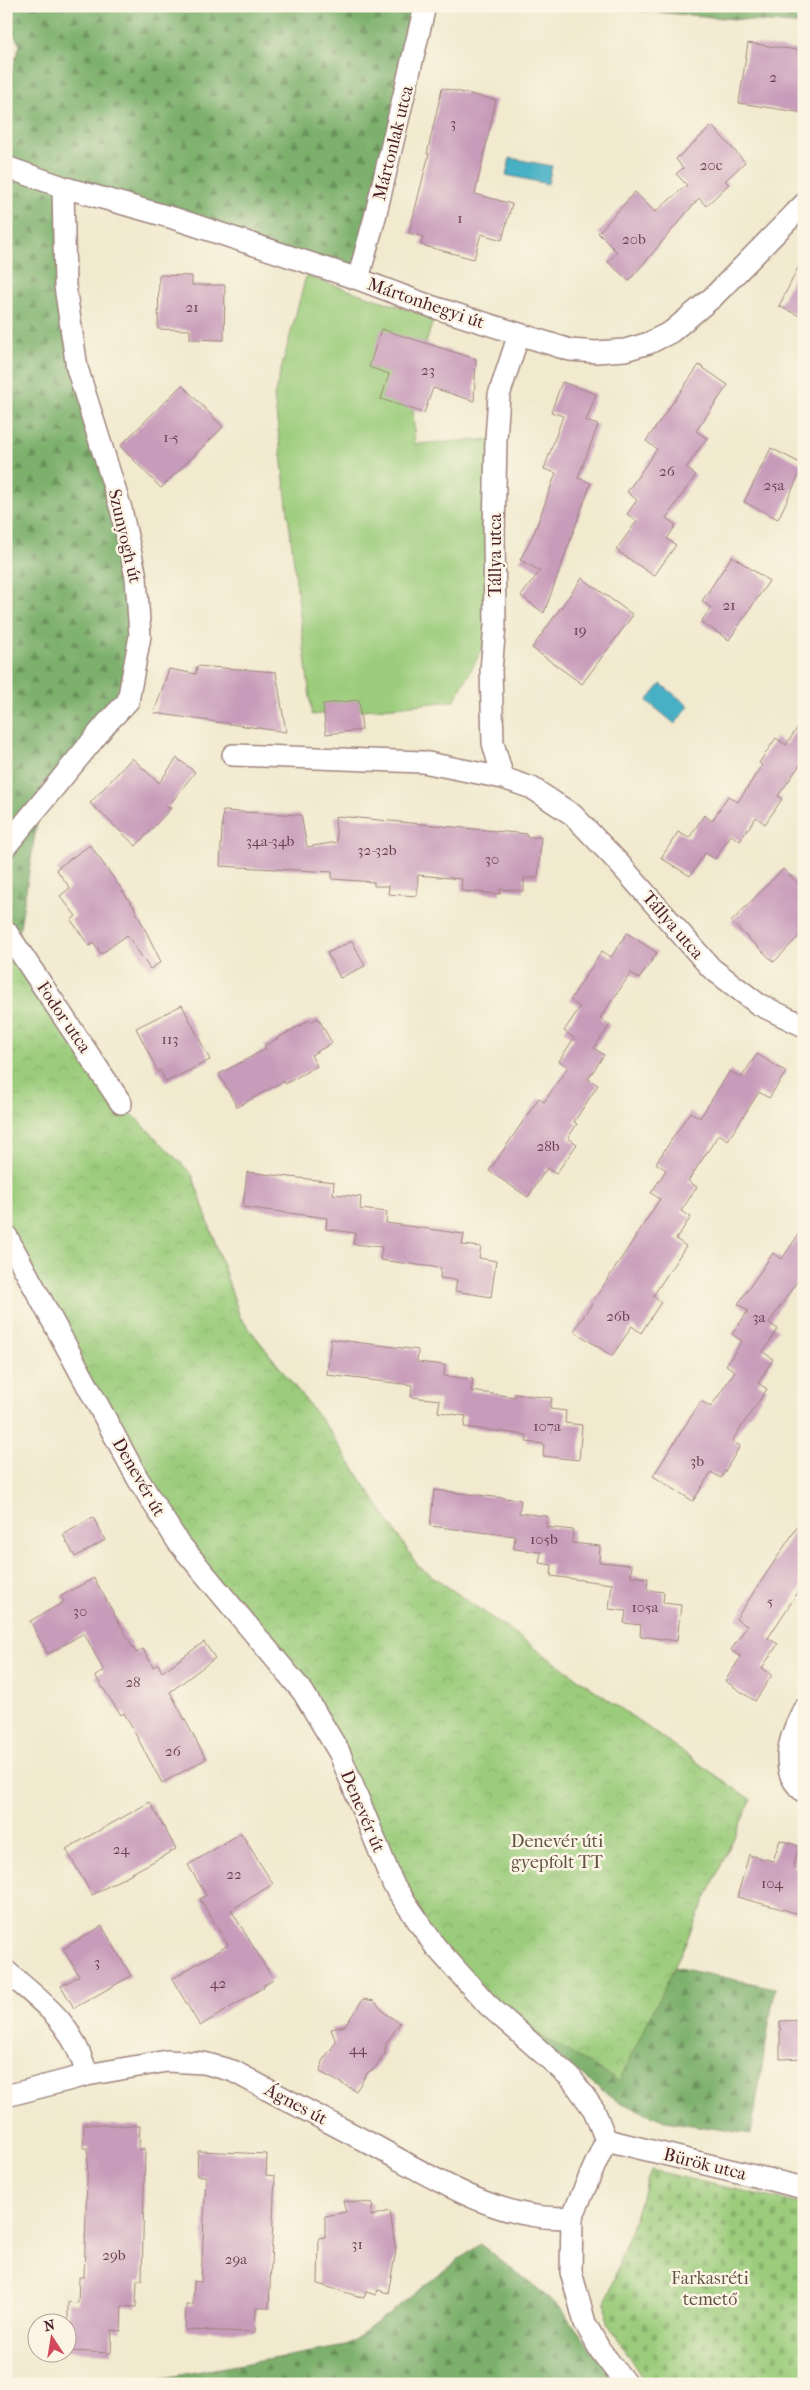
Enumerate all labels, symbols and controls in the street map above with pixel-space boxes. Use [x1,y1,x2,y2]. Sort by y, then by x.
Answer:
house number: 2 [769,68,777,86]
street label: Mártonlak utca [369,83,418,203]
house number: 3 [450,114,456,132]
house number: 20c [700,156,723,174]
house number: 1 [457,209,463,227]
house number: 20b [622,230,646,248]
street label: Mártonhegyi út [365,274,488,333]
house number: 21 [185,298,199,316]
house number: 23 [421,361,435,379]
house number: 1-5 [163,428,179,446]
house number: 26 [659,462,676,480]
house number: 25a [763,476,786,494]
street label: Szunyogh út [104,487,146,586]
street label: Tállya utca [485,513,506,597]
house number: 21 [722,596,736,614]
house number: 19 [573,621,587,639]
house number: 34a-34b [246,832,294,850]
house number: 32-32b [357,841,397,859]
house number: 30 [485,850,499,868]
street label: Tállya utca [637,887,708,964]
street label: Fodor utca [32,977,96,1058]
house number: 113 [162,1030,178,1048]
house number: 28b [536,1137,560,1155]
house number: 26b [606,1307,630,1325]
house number: 3a [752,1308,767,1326]
house number: 107a [533,1417,562,1435]
street label: Denevér út [108,1434,170,1521]
house number: 3b [690,1452,704,1470]
house number: 105b [530,1530,558,1548]
house number: 5 [767,1592,773,1610]
house number: 105a [632,1598,660,1616]
house number: 30 [73,1602,87,1620]
house number: 28 [125,1673,141,1691]
house number: 26 [165,1742,182,1760]
street label: Denevér út [336,1767,389,1856]
park label: Denevér úti gyepfolt TT [511,1831,604,1873]
house number: 24 [113,1840,130,1858]
house number: 22 [226,1865,242,1883]
house number: 104 [761,1874,784,1892]
house number: 3 [94,1953,100,1971]
house number: 42 [210,1974,227,1992]
house number: 44 [349,2040,368,2058]
street label: Ágnes út [260,2078,332,2130]
street label: Bürök utca [661,2144,749,2185]
house number: 31 [351,2235,363,2253]
house number: 29b [102,2246,126,2264]
house number: 29a [225,2250,248,2268]
park label: Farkasréti temető [671,2268,750,2310]
north arrow [28,2312,78,2362]
text: N [42,2316,57,2335]

